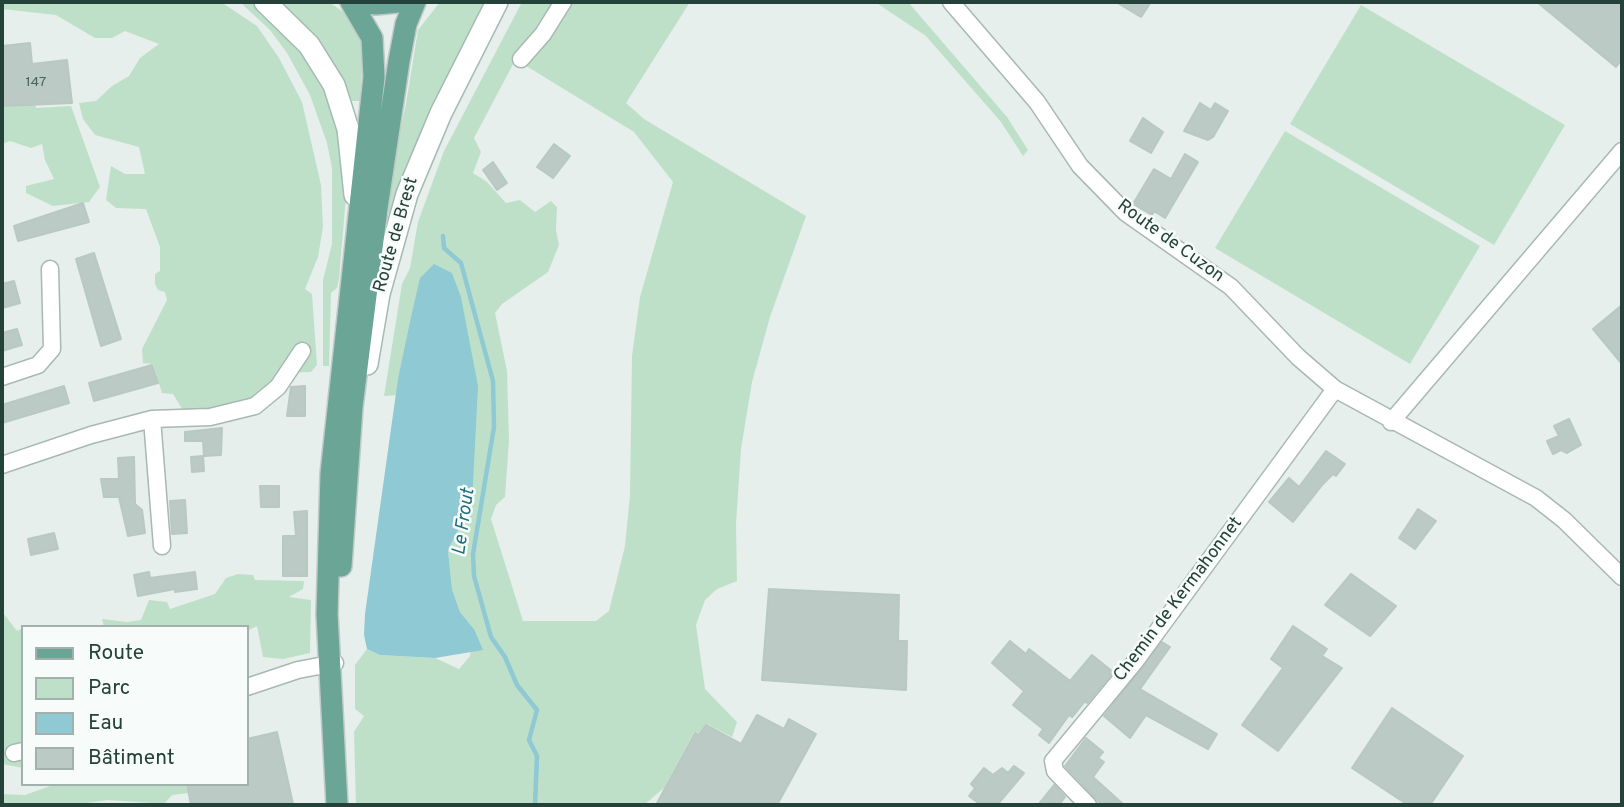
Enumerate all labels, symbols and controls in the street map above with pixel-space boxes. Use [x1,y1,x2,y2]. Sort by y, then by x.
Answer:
house number: 147 [26,75,46,91]
street label: Route de Brest [370,175,424,295]
street label: Route de Cuzon [1112,196,1228,288]
water label: Le Frout [449,487,481,557]
street label: Chemin de Kermahonnet [1110,513,1248,687]
legend [21,625,248,786]
text: Route [88,640,144,667]
text: Parc [88,675,130,702]
text: Eau [88,710,123,737]
text: Bâtiment [88,745,175,772]

